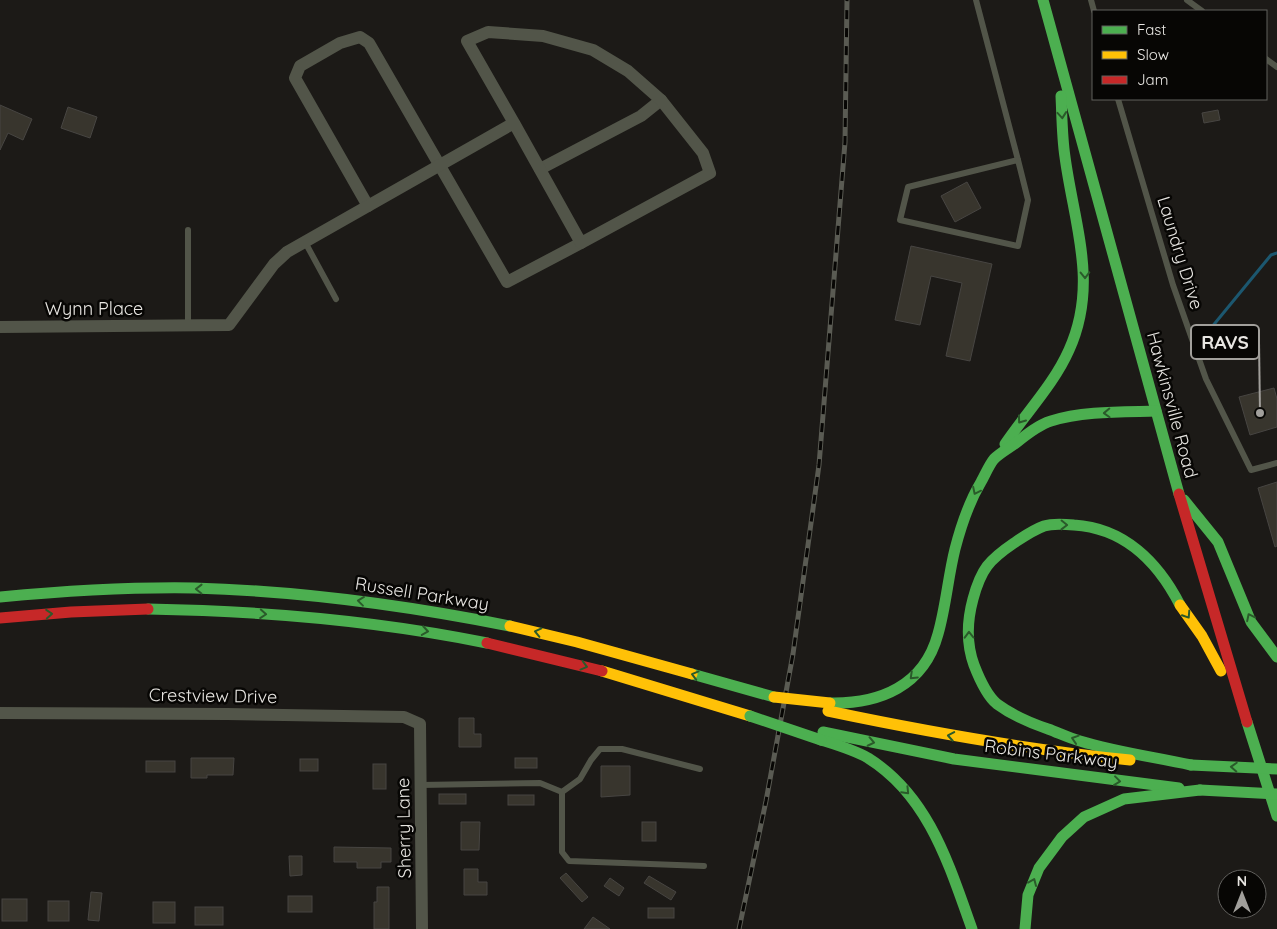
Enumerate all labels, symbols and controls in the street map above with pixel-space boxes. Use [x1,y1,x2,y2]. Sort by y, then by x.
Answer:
legend [1092,10,1267,100]
text: Fast [1137,20,1166,39]
text: Slow [1137,45,1169,64]
text: Jam [1137,70,1168,89]
one-way arrow [1056,111,1067,119]
street label: Laundry Drive [1152,193,1209,312]
one-way arrow [1080,272,1090,280]
street label: Wynn Place [45,297,143,320]
callout: RAVS [1191,325,1259,359]
street label: Hawkinsville Road [1142,329,1203,481]
text: RAVS [1201,330,1249,354]
one-way arrow [1103,408,1110,418]
one-way arrow [1018,414,1027,424]
one-way arrow [972,486,982,495]
one-way arrow [1060,520,1068,530]
street label: Russell Parkway [354,572,491,615]
one-way arrow [194,584,202,594]
one-way arrow [356,596,364,607]
one-way arrow [45,608,53,619]
one-way arrow [260,608,268,619]
one-way arrow [1181,609,1190,619]
one-way arrow [1245,613,1256,622]
one-way arrow [420,626,429,636]
one-way arrow [533,627,542,638]
one-way arrow [963,630,974,638]
one-way arrow [579,660,588,671]
one-way arrow [910,670,919,679]
one-way arrow [691,671,699,681]
street label: Crestview Drive [149,683,277,708]
one-way arrow [947,731,956,741]
street label: Robins Parkway [983,734,1119,773]
one-way arrow [1071,734,1080,744]
one-way arrow [866,736,875,746]
one-way arrow [1230,762,1238,772]
one-way arrow [1114,775,1122,786]
street label: Sherry Lane [391,778,416,878]
one-way arrow [901,785,910,794]
north arrow [1217,869,1267,919]
text: N [1237,872,1247,890]
one-way arrow [1027,878,1038,887]

